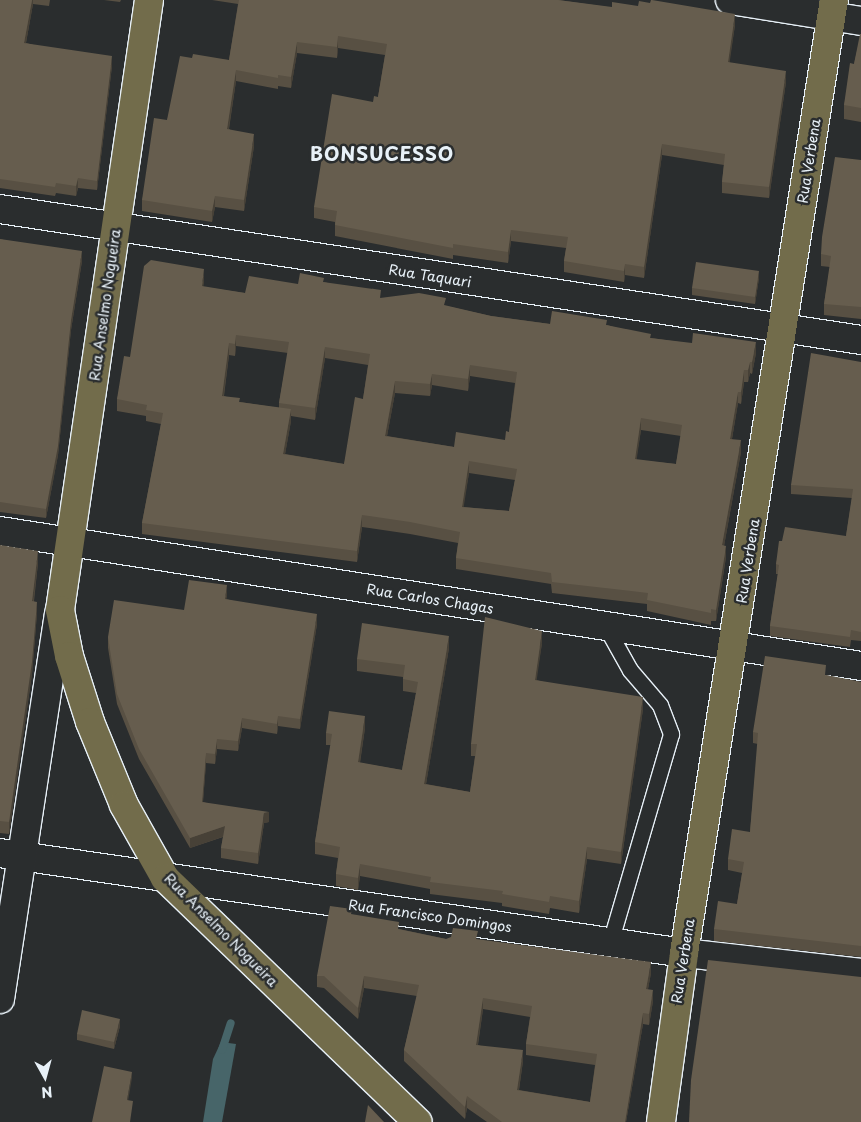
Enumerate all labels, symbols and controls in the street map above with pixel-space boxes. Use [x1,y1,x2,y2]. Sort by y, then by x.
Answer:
street label: Rua Verbena [794,117,824,205]
district label: BONSUCESSO [309,143,455,165]
street label: Rua Anselmo Nogueira [86,227,124,383]
street label: Rua Taquari [387,261,473,291]
street label: Rua Verbena [733,517,763,605]
street label: Rua Carlos Chagas [365,581,495,617]
street label: Rua Anselmo Nogueira [160,869,282,991]
street label: Rua Francisco Domingos [347,896,513,936]
street label: Rua Verbena [668,917,698,1005]
north arrow [20,1052,70,1102]
text: N [40,1081,54,1103]

